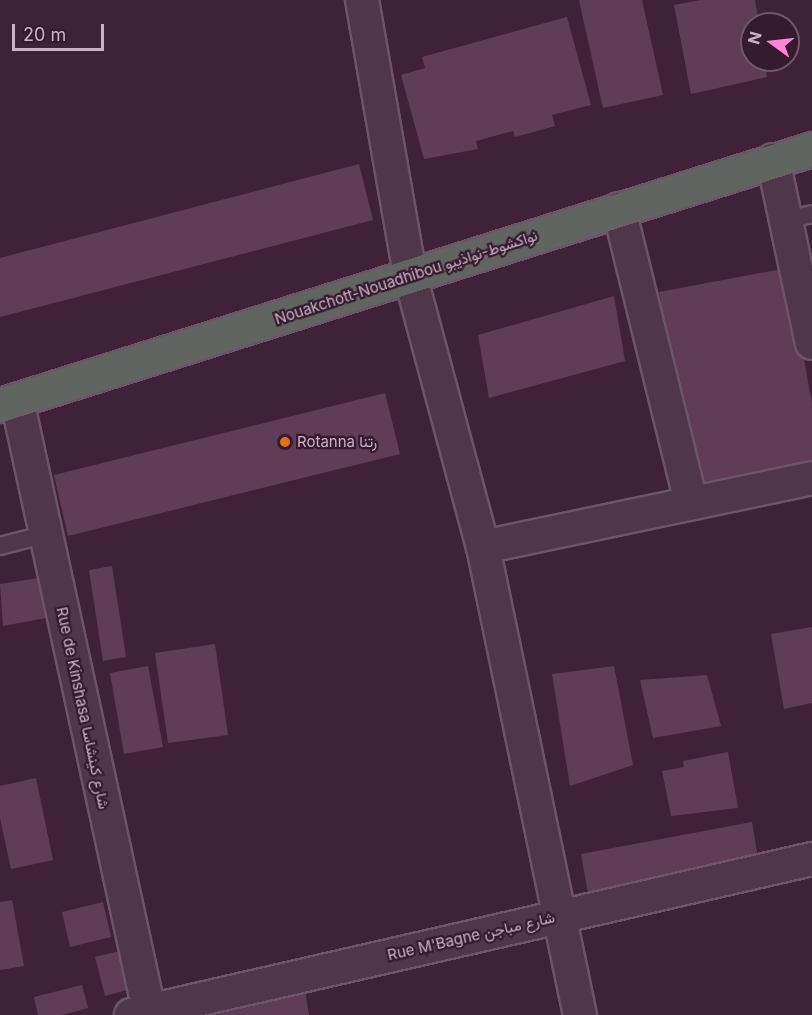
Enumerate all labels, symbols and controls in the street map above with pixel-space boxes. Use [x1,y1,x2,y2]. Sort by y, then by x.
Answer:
scale bar [15,12,106,50]
north arrow [740,12,800,72]
text: 20 m [23,24,66,45]
text: N [743,29,766,46]
street label: Nouakchott-Nouadhibou نواكشوط-نواذيبو [272,226,540,328]
place label: Rotanna رتنا [297,433,377,451]
marker: Rotanna رتنا [278,435,292,449]
street label: Rue de Kinshasa شارع كينشاسا [53,605,113,811]
street label: Rue M'Bagne شارع مباجن [386,908,556,964]

